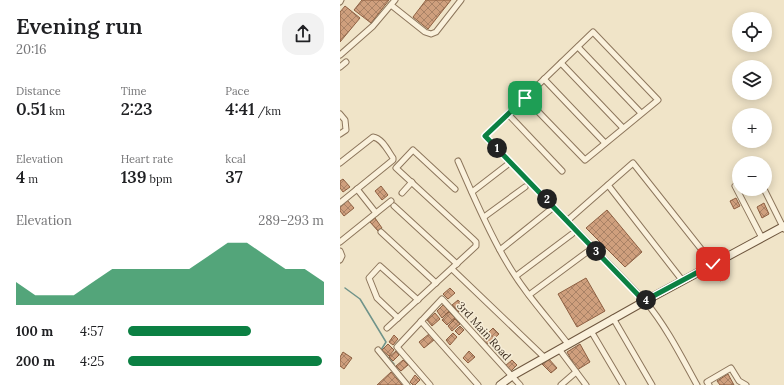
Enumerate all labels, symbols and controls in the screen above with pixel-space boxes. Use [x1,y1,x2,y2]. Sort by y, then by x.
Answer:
text: Evening run [16,12,143,40]
map controls [732,12,772,196]
button: locate [732,12,772,52]
button: share [282,13,324,55]
text: 20:16 [16,41,47,58]
button: layers [732,60,772,100]
pin [508,81,542,115]
text: Distance [16,84,61,98]
text: Time [121,84,147,98]
text: Pace [225,84,249,98]
icon: arrive [514,87,536,109]
text: 0.51 [16,98,46,120]
text: 2:23 [121,98,152,120]
text: 4:41 [225,98,255,120]
text: km [46,104,65,118]
text: /km [255,104,281,118]
button: + [732,108,772,148]
pin: 1 [487,138,507,158]
text: 1 [495,141,499,155]
text: Elevation [16,152,63,166]
text: Heart rate [121,152,173,166]
text: kcal [225,152,246,166]
button: − [732,156,772,196]
text: 4 [16,166,25,188]
text: 139 [121,166,147,188]
text: 37 [225,166,243,188]
text: m [25,172,38,186]
text: bpm [147,172,172,186]
pin: 2 [537,189,557,209]
text: 2 [544,192,550,206]
text: Elevation [16,212,72,229]
text: 289–293 m [258,212,324,229]
pin: 3 [586,241,606,261]
text: 3 [593,244,599,258]
pin [696,247,730,281]
icon: check [702,253,724,275]
pin: 4 [636,290,656,310]
text: 4 [643,293,649,307]
street label: 3rd Main Road [454,299,514,364]
text: 100 m [16,323,53,340]
text: 4:57 [80,323,103,340]
text: 200 m [16,353,55,370]
text: 4:25 [80,353,104,370]

